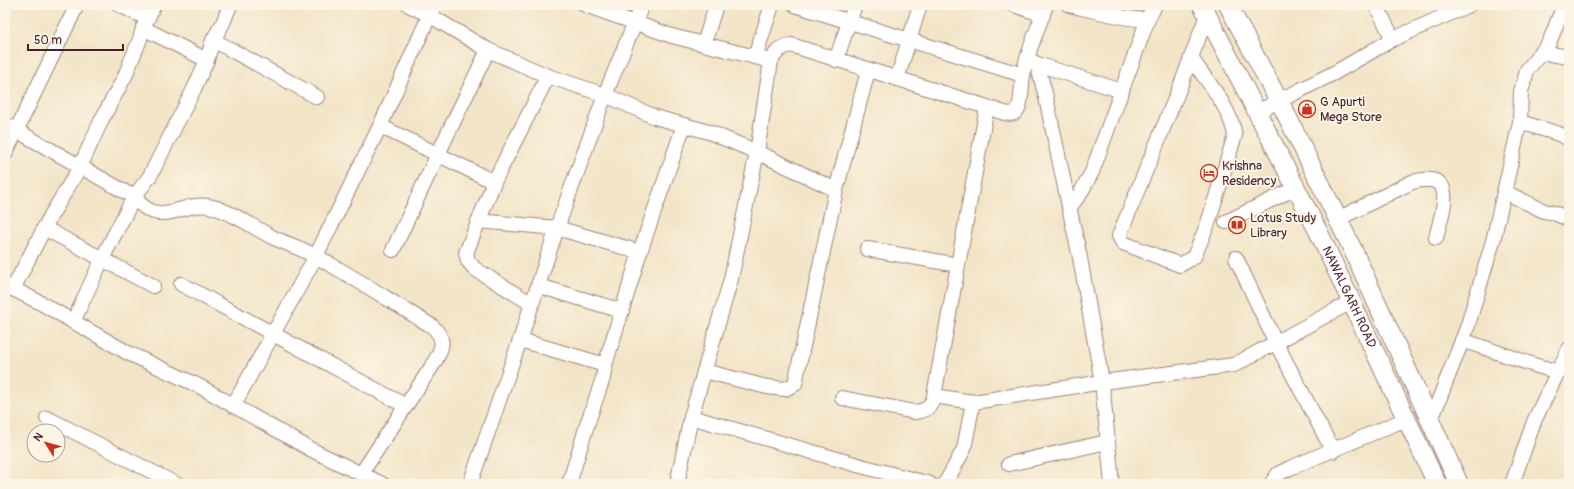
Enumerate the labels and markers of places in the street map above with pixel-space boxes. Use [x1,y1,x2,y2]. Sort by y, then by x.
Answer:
place label: G Apurti Mega Store [1320,94,1382,125]
shop icon: G Apurti Mega Store [1297,99,1317,119]
place label: Krishna Residency [1222,158,1277,189]
hotel icon: Krishna Residency [1199,163,1219,183]
place label: Lotus Study Library [1250,210,1316,241]
library icon: Lotus Study Library [1227,215,1247,235]

